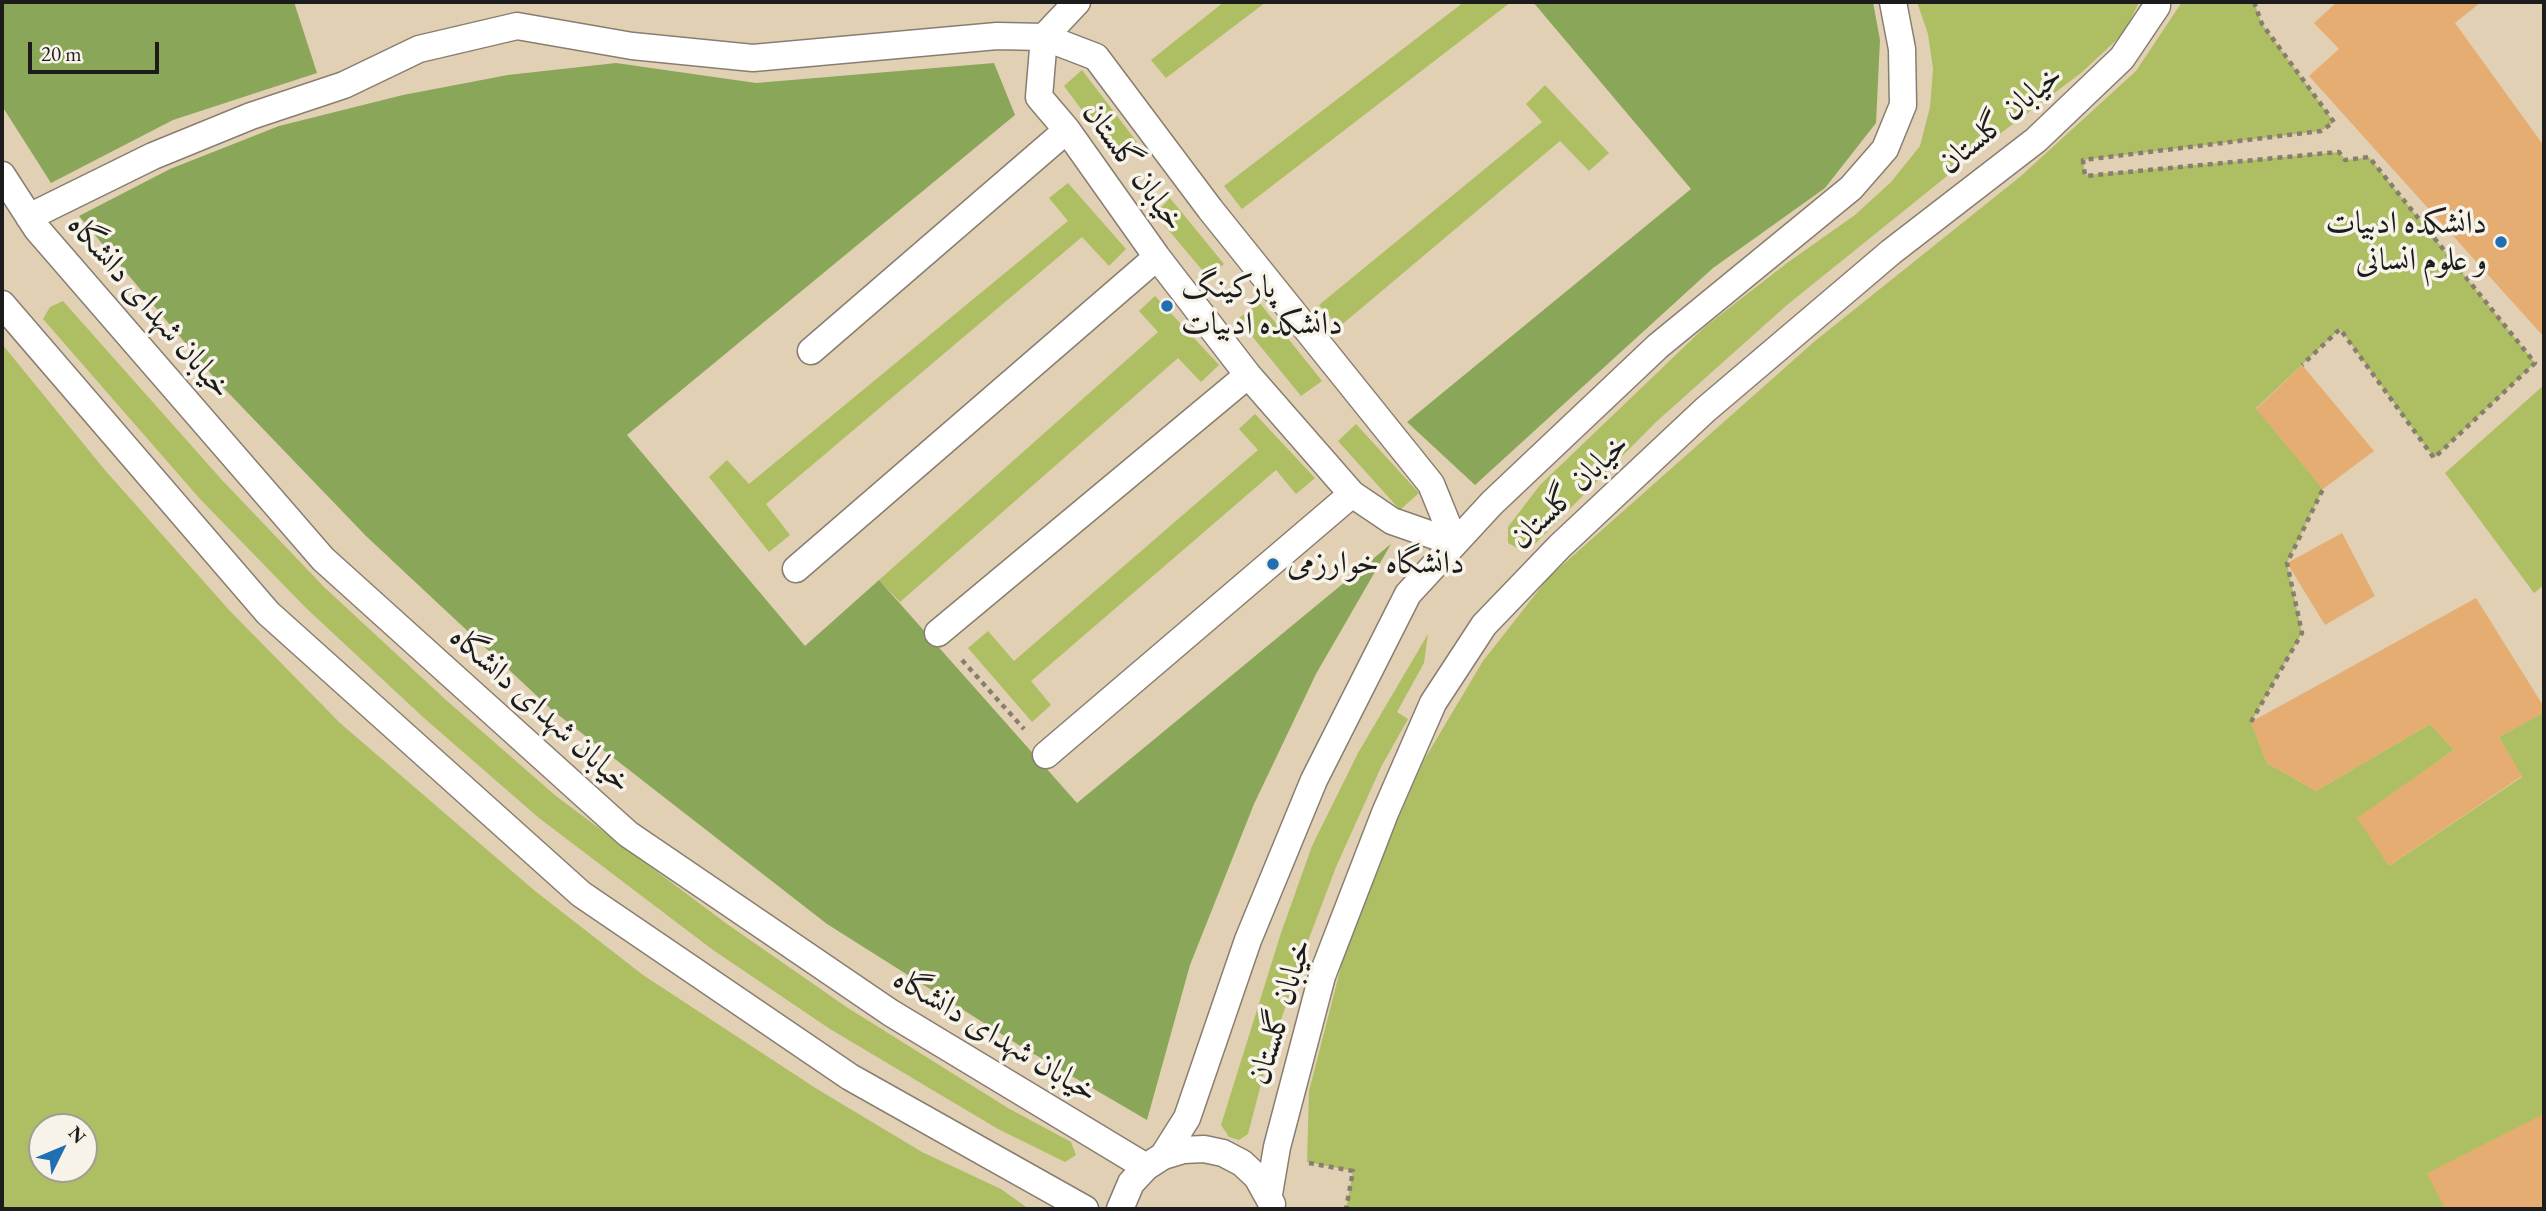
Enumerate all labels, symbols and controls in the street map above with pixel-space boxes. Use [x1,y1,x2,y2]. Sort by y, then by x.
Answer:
scale bar [32,28,163,72]
text: 20 m [41,40,82,67]
street label: خیابان گلستان [1931,57,2071,183]
street label: خیابان گلستان [1073,95,1193,239]
place label: دانشکده ادبیات و علوم انسانی [2325,205,2487,280]
street label: خیابان شهدای دانشگاه [59,207,239,407]
marker: دانشکده ادبیات و علوم انسانی [2493,234,2509,250]
place label: پارکینگ دانشکده ادبیات [1181,269,1343,344]
marker: پارکینگ دانشکده ادبیات [1159,298,1175,314]
street label: خیابان گلستان [1502,426,1638,558]
place label: دانشگاه خوارزمی [1287,545,1464,583]
marker: دانشگاه خوارزمی [1265,556,1281,572]
street label: خیابان شهدای دانشگاه [441,618,639,802]
street label: خیابان گلستان [1241,934,1321,1090]
street label: خیابان شهدای دانشگاه [886,960,1104,1112]
north arrow [28,1113,98,1183]
text: N [63,1121,92,1149]

